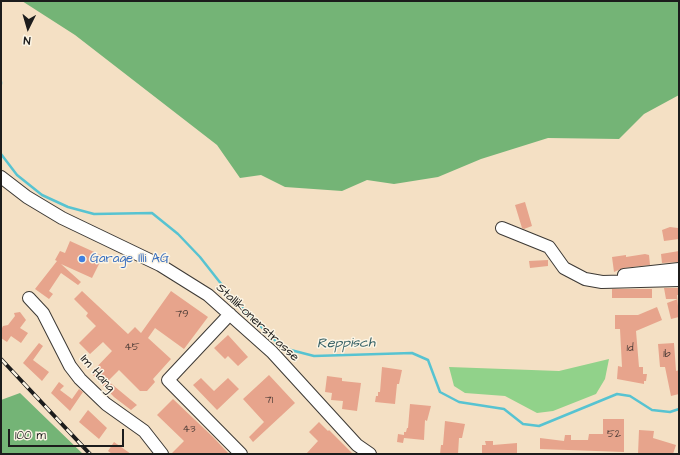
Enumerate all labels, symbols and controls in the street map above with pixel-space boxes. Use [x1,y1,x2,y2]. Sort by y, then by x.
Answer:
north arrow [8,8,48,48]
text: N [23,33,31,48]
place label: Garage Illi AG [90,251,169,267]
marker: Garage Illi AG [77,254,87,264]
street label: Stallikonerstrasse [212,280,302,366]
house number: 79 [175,308,189,322]
water label: Reppisch [317,335,375,353]
house number: 45 [124,341,140,355]
house number: 1d [626,342,634,356]
house number: 1b [663,348,671,362]
street label: Im Hang [76,352,118,396]
house number: 71 [265,394,273,408]
scale bar [10,421,126,447]
house number: 43 [182,423,196,437]
text: 100 m [15,427,46,444]
house number: 52 [607,428,621,442]

